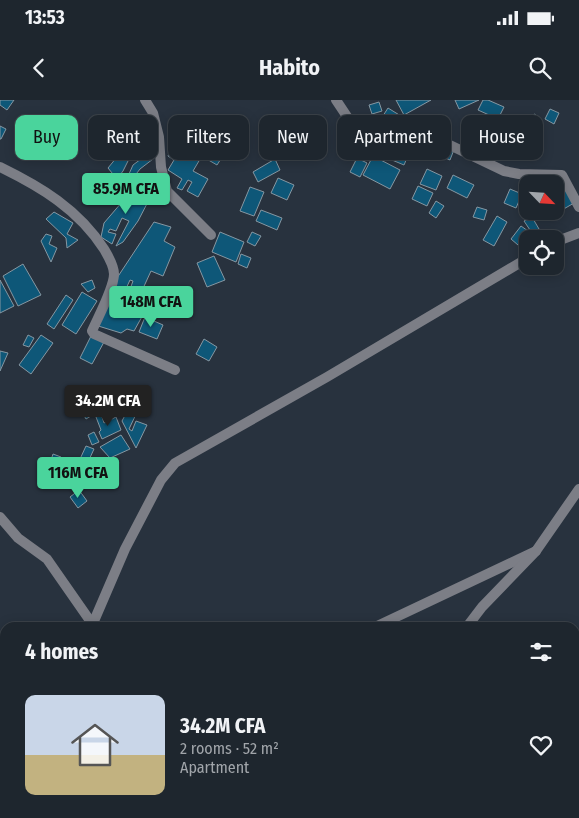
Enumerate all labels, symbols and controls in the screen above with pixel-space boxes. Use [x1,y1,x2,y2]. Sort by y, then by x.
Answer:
text: 13:53 [25,6,65,29]
icon: back [25,54,53,82]
text: Habito [259,54,320,81]
icon: search [526,54,554,82]
chip: Buy [15,115,78,160]
chip: Rent [88,115,158,160]
chip: Filters [168,115,249,160]
chip: New [259,115,327,160]
chip: Apartment [337,115,451,160]
chip: House [461,115,543,160]
pin: 85.9M CFA [69,172,183,215]
north arrow [519,175,564,220]
map controls [519,175,564,275]
text: 85.9M CFA [93,179,159,198]
button: locate [519,230,564,275]
pin: 148M CFA [99,286,203,328]
text: 148M CFA [120,292,182,311]
pin: 34.2M CFA [51,384,165,427]
text: 34.2M CFA [75,391,141,410]
pin: 116M CFA [26,456,130,499]
text: 116M CFA [48,463,108,482]
icon: filters [527,638,555,666]
text: 4 homes [25,639,98,665]
text: 34.2M CFA [180,713,265,739]
icon: home [65,715,125,775]
icon: heart [527,731,555,759]
text: 2 rooms · 52 m² [180,739,279,758]
text: Apartment [180,758,249,777]

